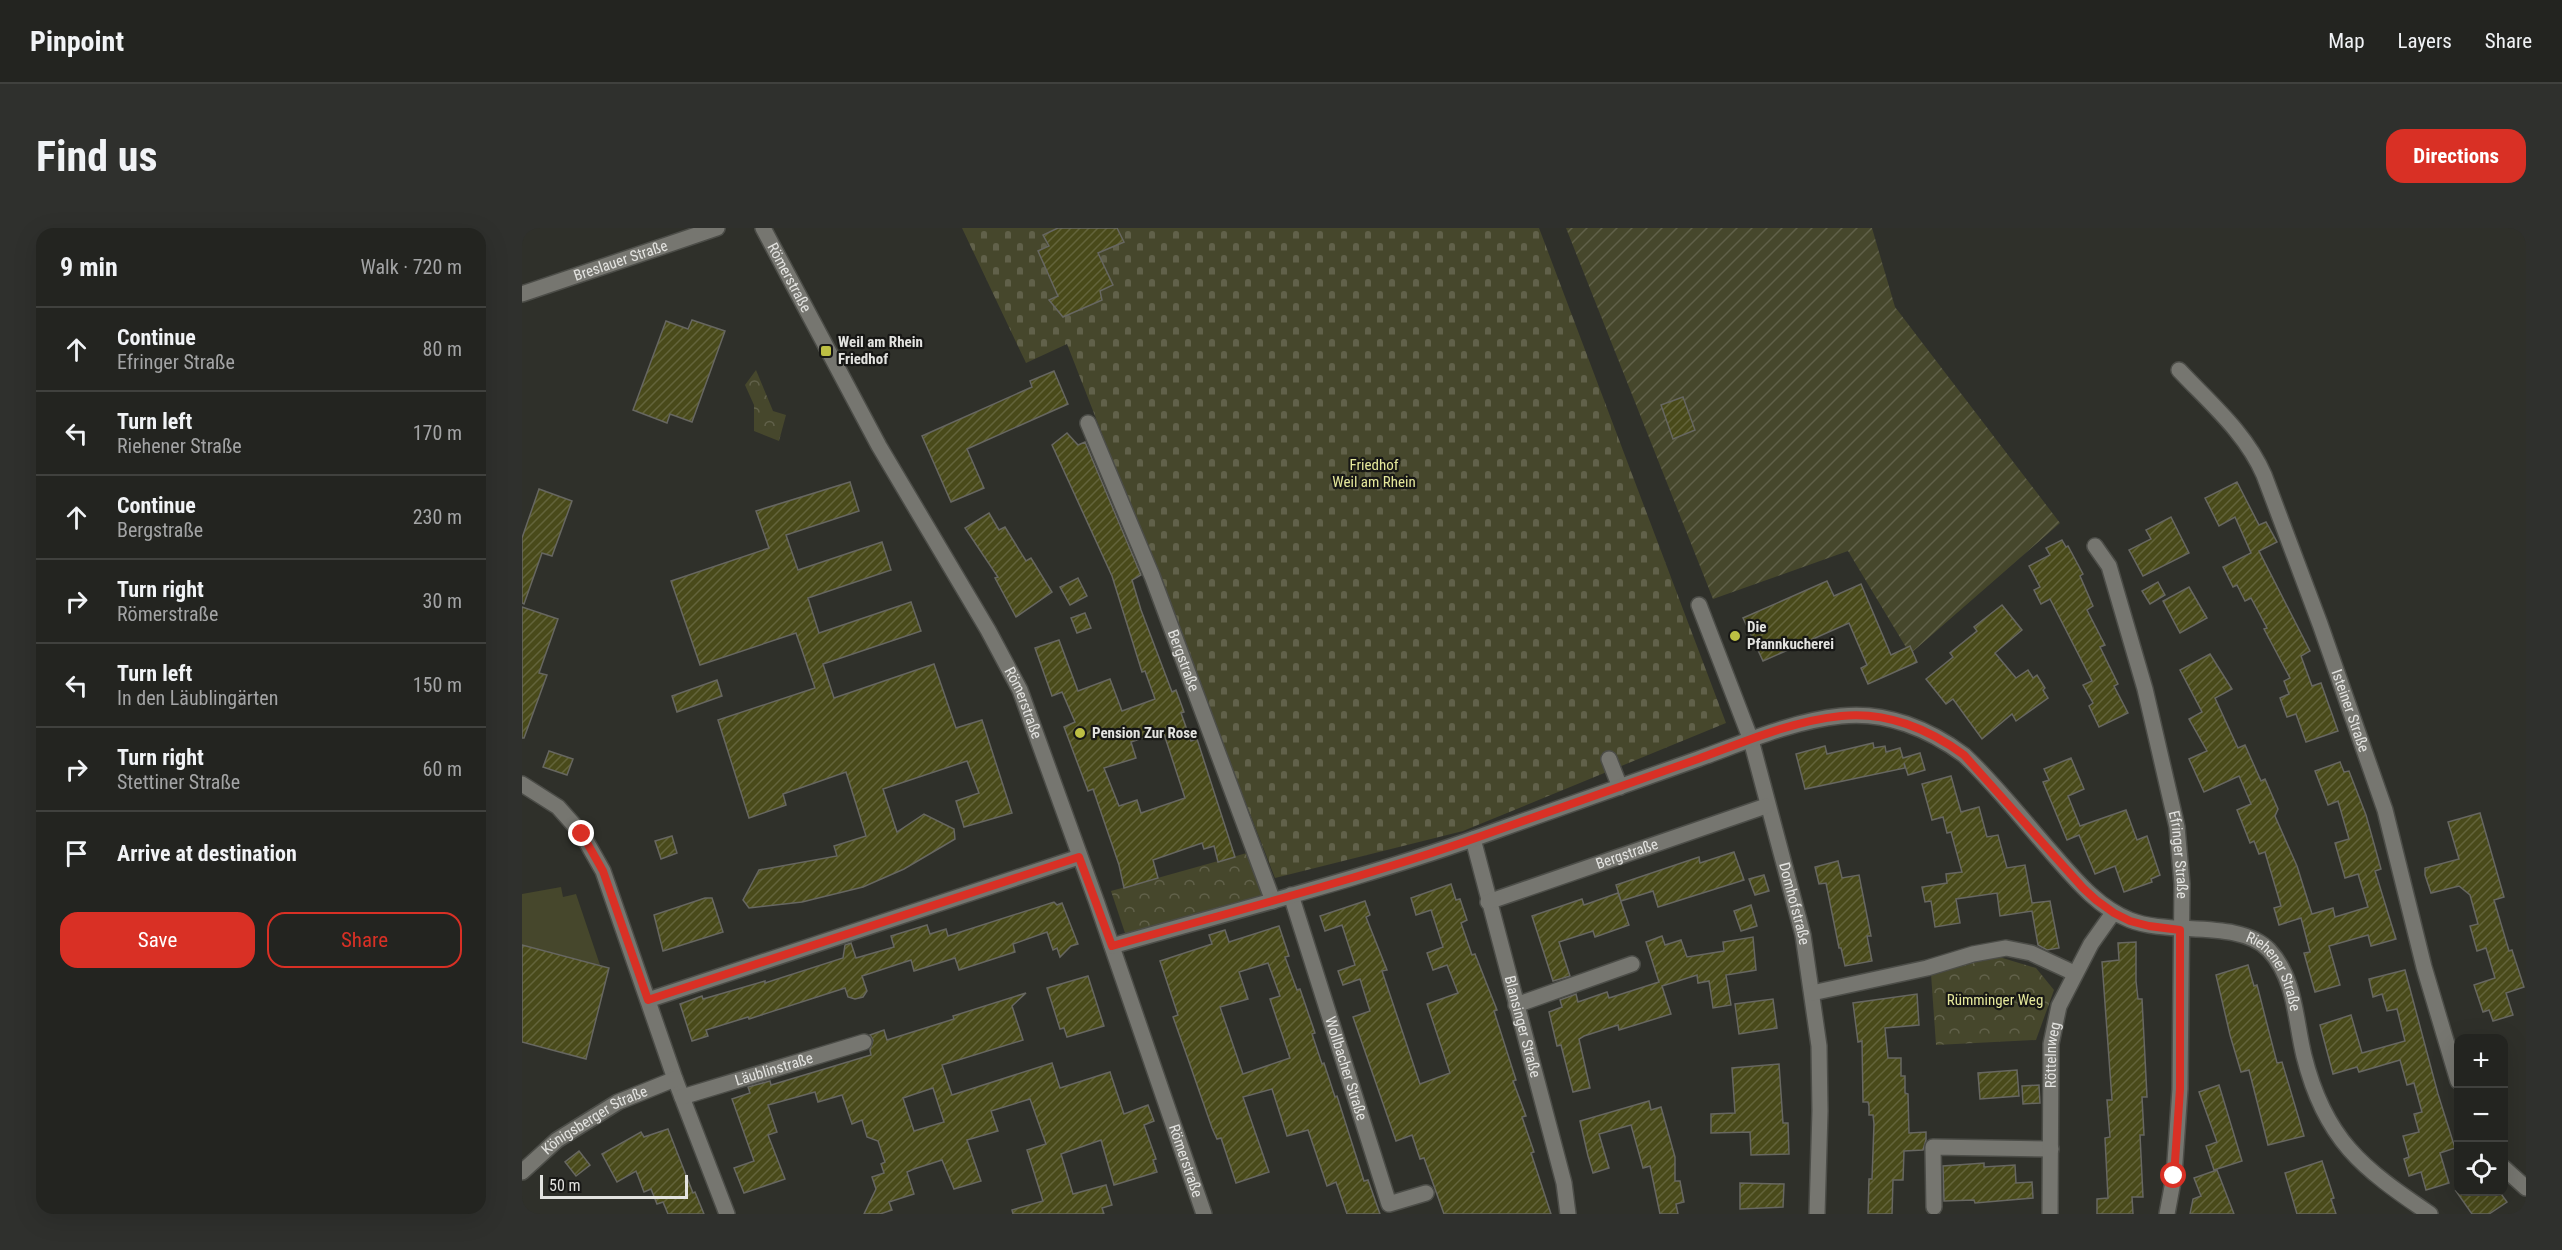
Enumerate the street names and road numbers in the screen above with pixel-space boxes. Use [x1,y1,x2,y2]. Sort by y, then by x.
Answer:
street label: Breslauer Straße [571,236,670,285]
street label: Römerstraße [763,240,815,315]
street label: Bergstraße [1164,627,1203,694]
street label: Römerstraße [1000,664,1046,741]
street label: Isteiner Straße [2328,667,2373,755]
street label: Efringer Straße [2165,809,2191,899]
street label: Bergstraße [1593,835,1660,873]
street label: Domhofstraße [1775,860,1813,946]
street label: Riehener Straße [2243,928,2304,1013]
street label: Blansinger Straße [1501,974,1545,1079]
street label: Wollbacher Straße [1321,1014,1371,1123]
street label: Röttelnweg [2042,1020,2064,1088]
street label: Läublinstraße [733,1049,815,1090]
street label: Königsberger Straße [538,1082,650,1159]
street label: Römerstraße [1165,1122,1207,1200]

